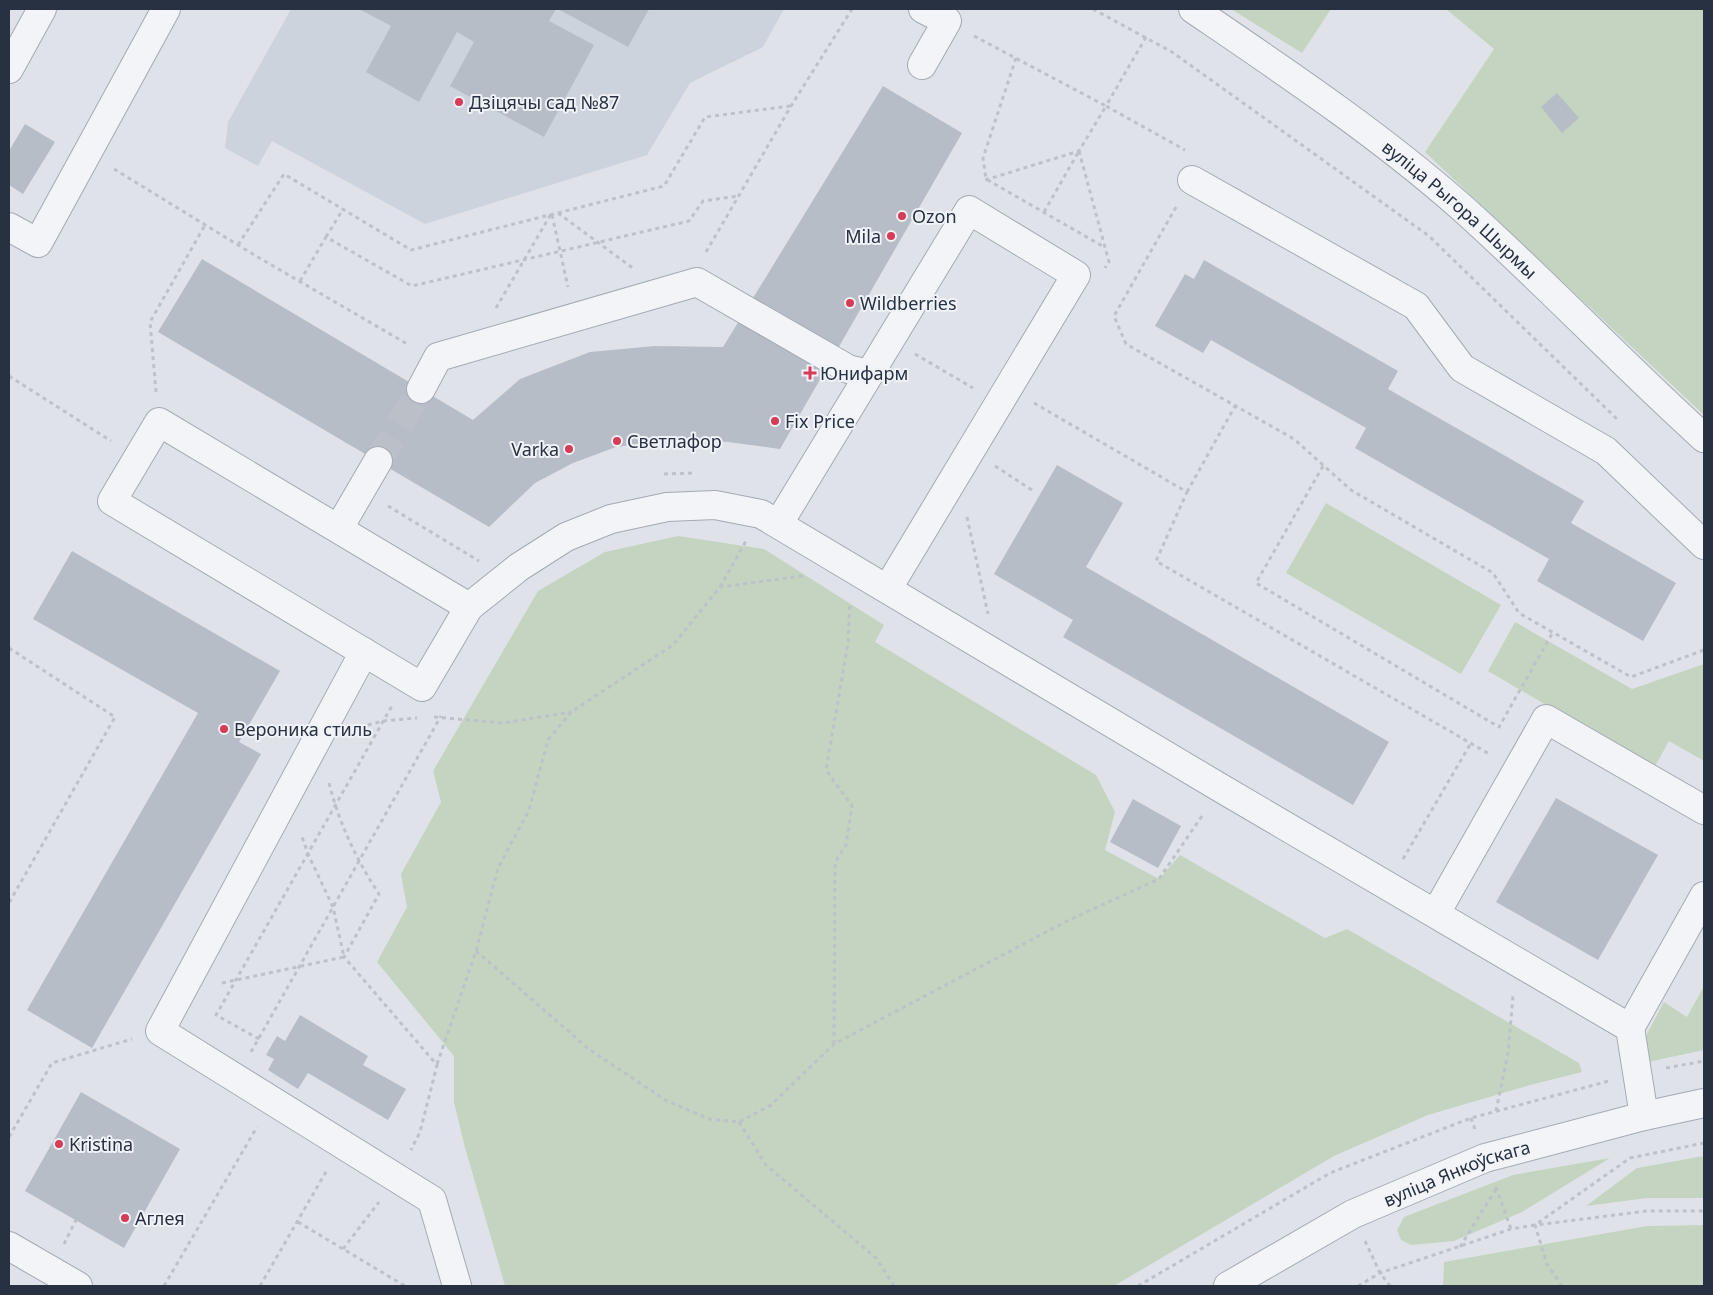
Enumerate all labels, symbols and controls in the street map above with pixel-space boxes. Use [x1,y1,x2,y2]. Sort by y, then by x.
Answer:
place label: Дзіцячы сад №87 [469,90,619,114]
marker: Дзіцячы сад №87 [453,96,465,108]
street label: вуліца Рыгора Шырмы [1377,135,1542,284]
place label: Ozon [912,204,957,228]
marker: Ozon [896,210,908,222]
place label: Mila [845,224,881,248]
marker: Mila [885,230,897,242]
place label: Wildberries [860,291,957,315]
marker: Wildberries [844,297,856,309]
place label: Юнифарм [820,361,908,385]
marker: Юнифарм [804,367,816,379]
place label: Fix Price [785,409,855,433]
marker: Fix Price [769,415,781,427]
place label: Светлафор [627,429,722,453]
marker: Светлафор [611,435,623,447]
place label: Varka [511,437,559,461]
marker: Varka [563,443,575,455]
place label: Вероника стиль [234,717,372,741]
marker: Вероника стиль [218,723,230,735]
place label: Kristina [69,1132,133,1156]
street label: вуліца Янкоўскага [1379,1135,1533,1212]
marker: Kristina [53,1138,65,1150]
place label: Аглея [135,1206,185,1230]
marker: Аглея [119,1212,131,1224]

